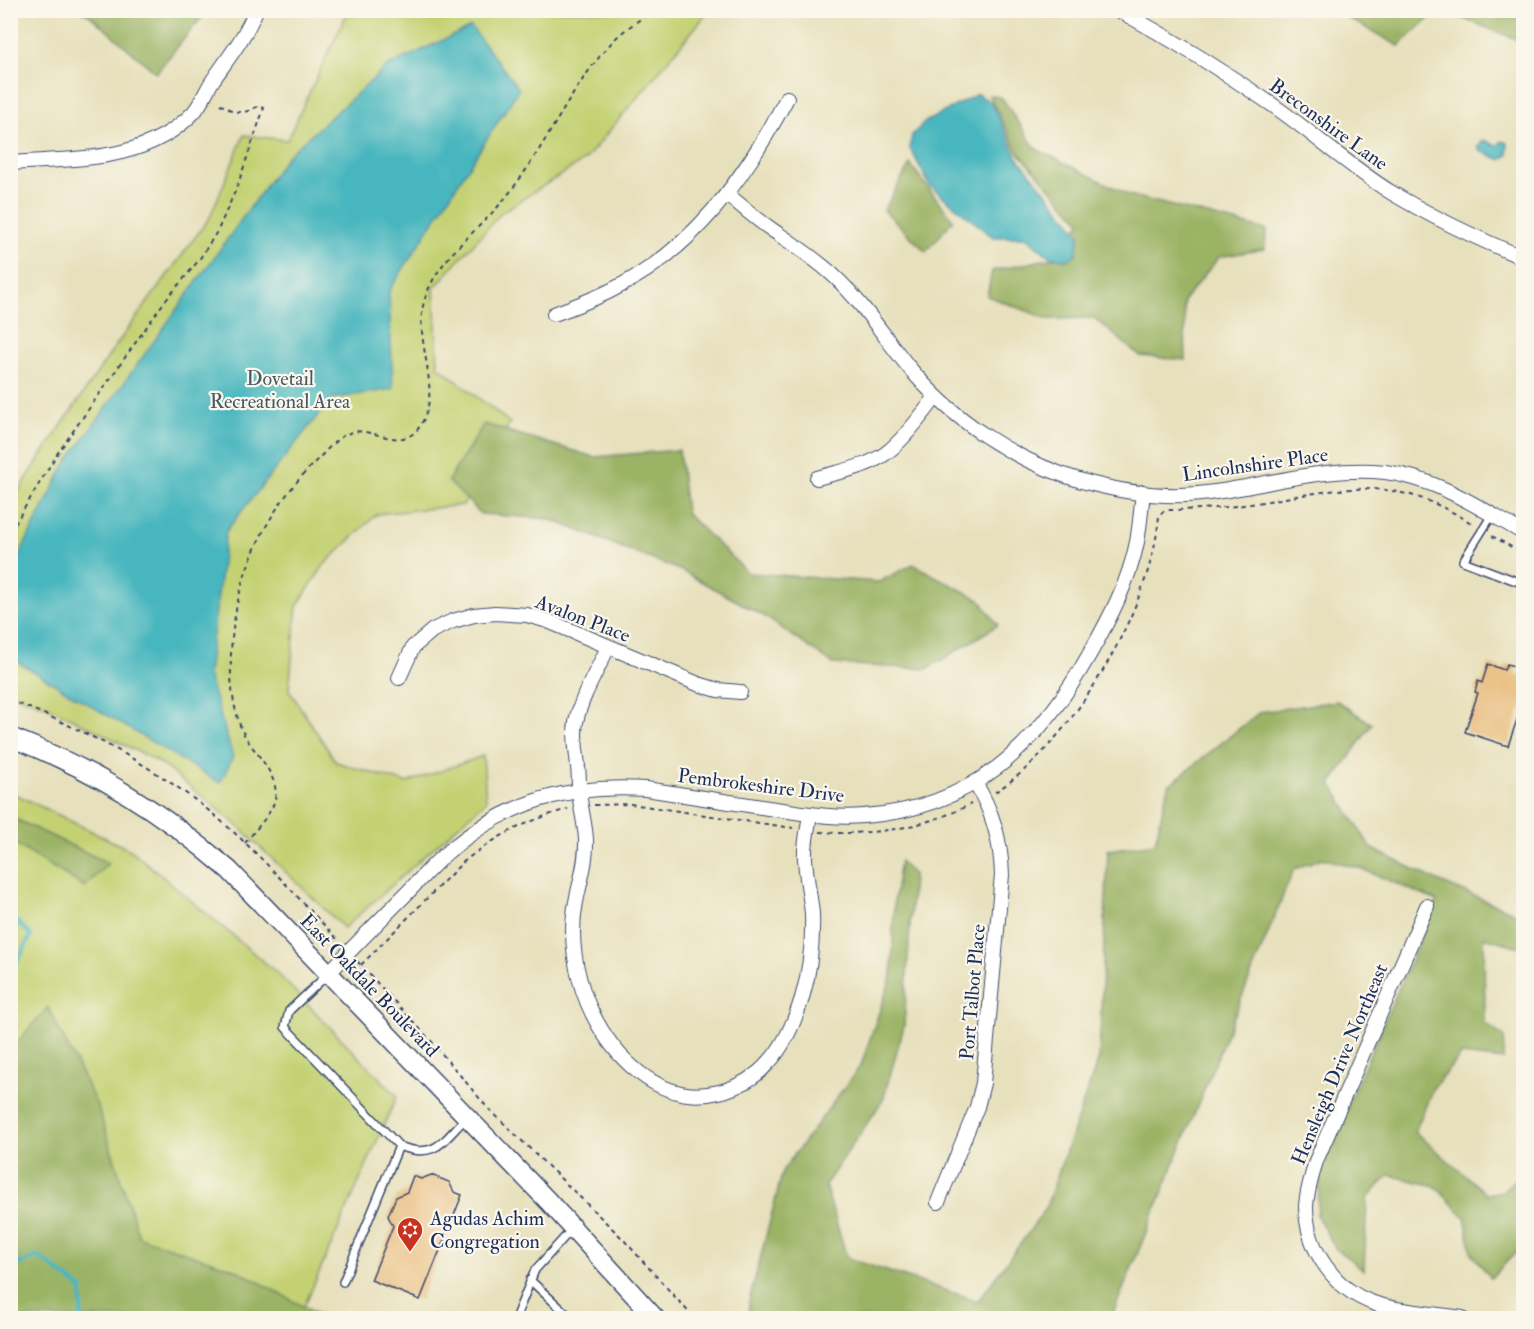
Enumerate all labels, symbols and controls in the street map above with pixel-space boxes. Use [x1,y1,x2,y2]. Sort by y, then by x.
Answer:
street label: Breconshire Lane [1264,73,1393,176]
park label: Dovetail Recreational Area [210,366,351,414]
street label: Lincolnshire Place [1180,442,1330,487]
street label: Avalon Place [531,589,634,648]
street label: Pembrokeshire Drive [676,763,846,808]
street label: East Oakdale Boulevard [295,908,445,1062]
street label: Port Talbot Place [954,923,991,1061]
street label: Hensleigh Drive Northeast [1286,959,1393,1169]
place label: Agudas Achim Congregation [429,1206,545,1254]
synagogue icon: Agudas Achim Congregation [395,1215,425,1253]

